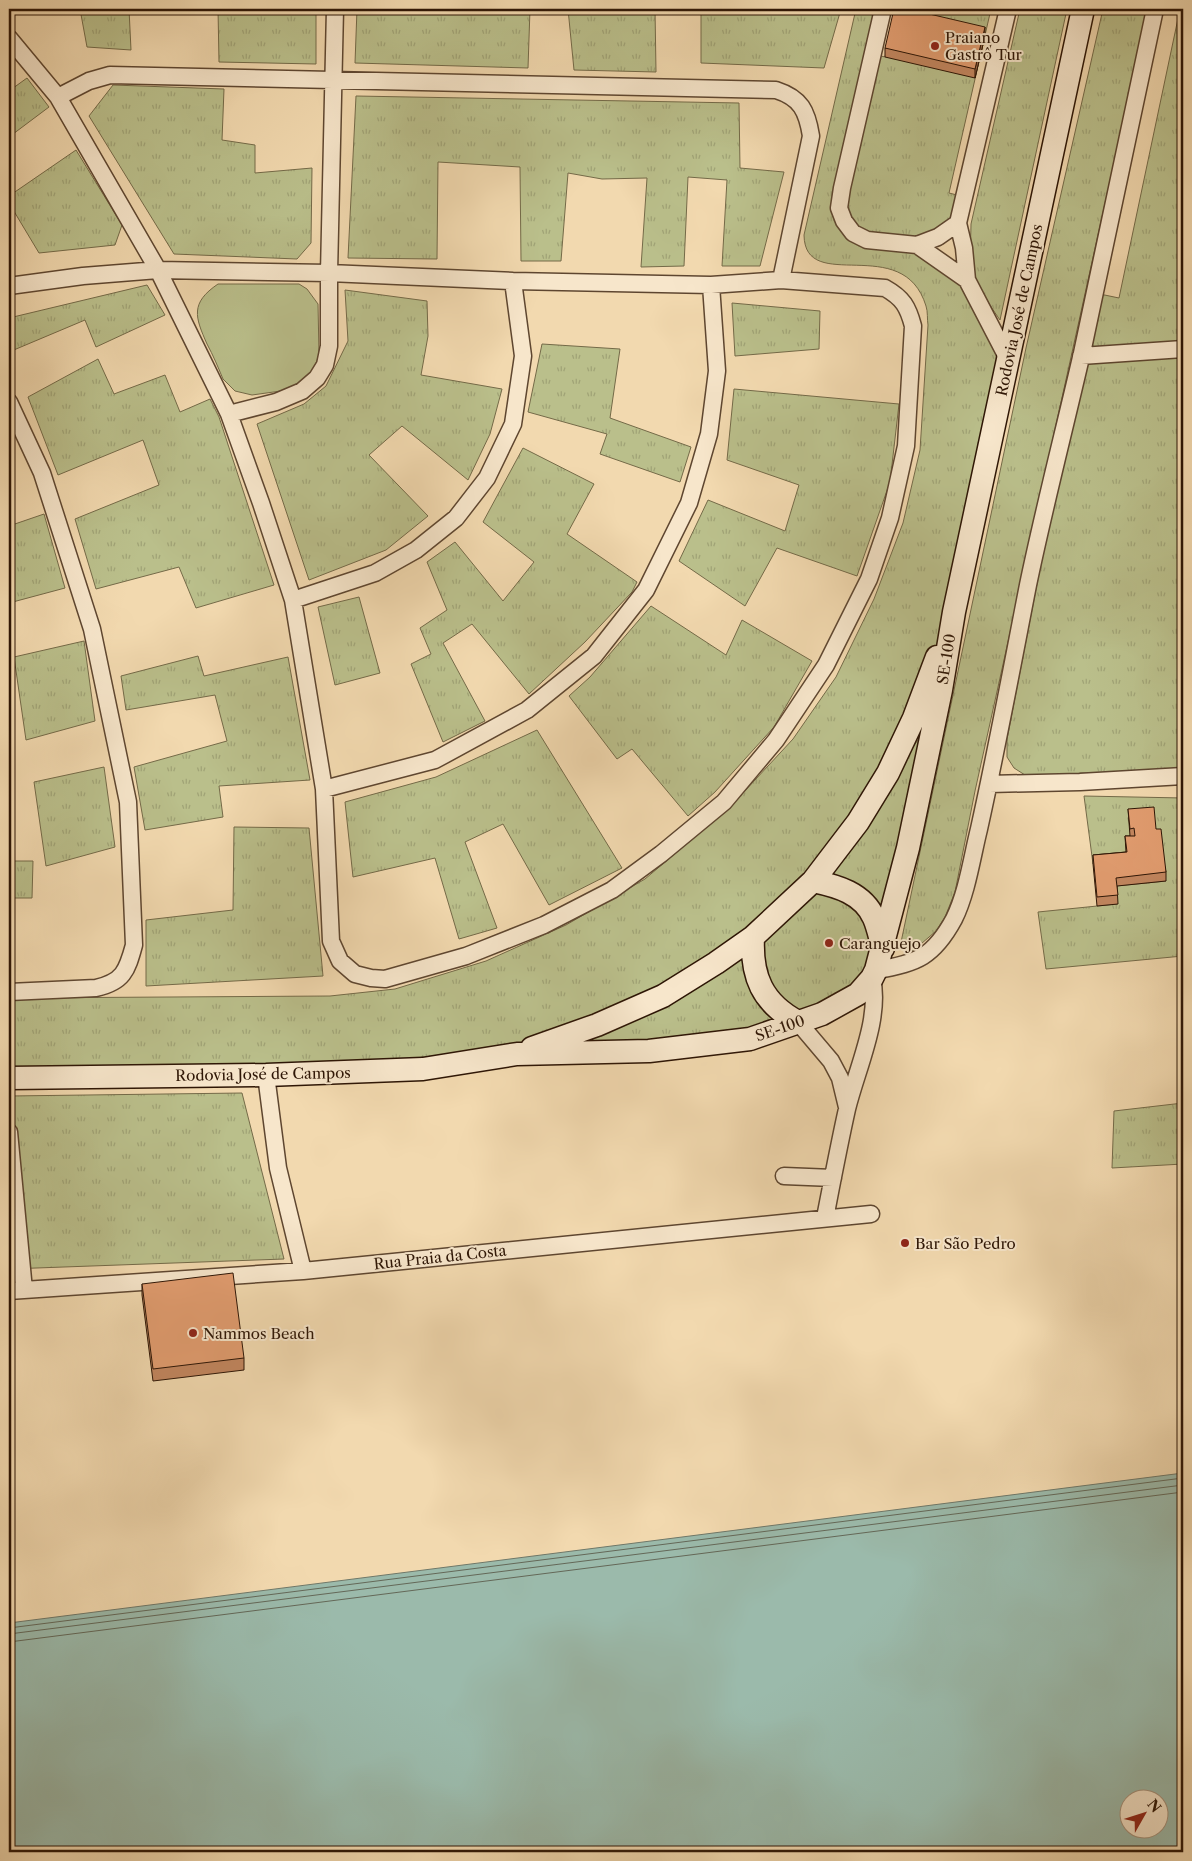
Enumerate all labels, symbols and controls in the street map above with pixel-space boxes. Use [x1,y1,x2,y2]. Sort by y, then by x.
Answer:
place label: Praiano Gastrô Tur [945,28,1023,64]
marker: Praiano Gastrô Tur [929,40,941,52]
street label: Rodovia José de Campos [991,222,1047,398]
street label: SE-100 [933,632,959,686]
place label: Caranguejo [839,934,921,953]
marker: Caranguejo [823,937,835,949]
street label: SE-100 [753,1011,807,1045]
street label: Rodovia José de Campos [175,1063,351,1085]
place label: Bar São Pedro [915,1234,1016,1253]
marker: Bar São Pedro [899,1237,911,1249]
street label: Rua Praia da Costa [373,1241,507,1273]
place label: Nammos Beach [203,1324,315,1343]
marker: Nammos Beach [187,1327,199,1339]
north arrow [1120,1788,1170,1838]
text: N [1143,1795,1165,1816]

